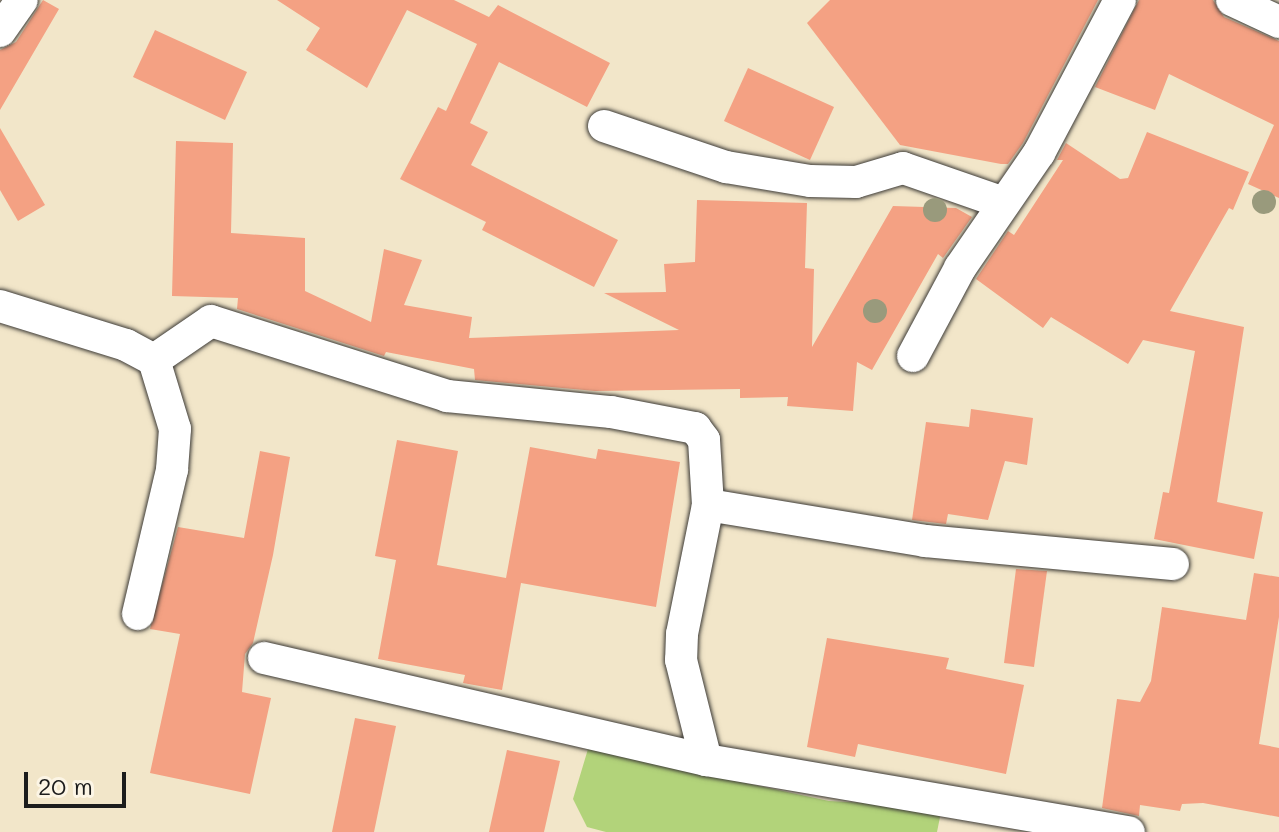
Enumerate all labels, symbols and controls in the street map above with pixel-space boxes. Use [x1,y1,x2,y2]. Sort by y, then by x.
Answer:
scale bar [28,756,130,806]
text: 20 m [38,770,93,801]

